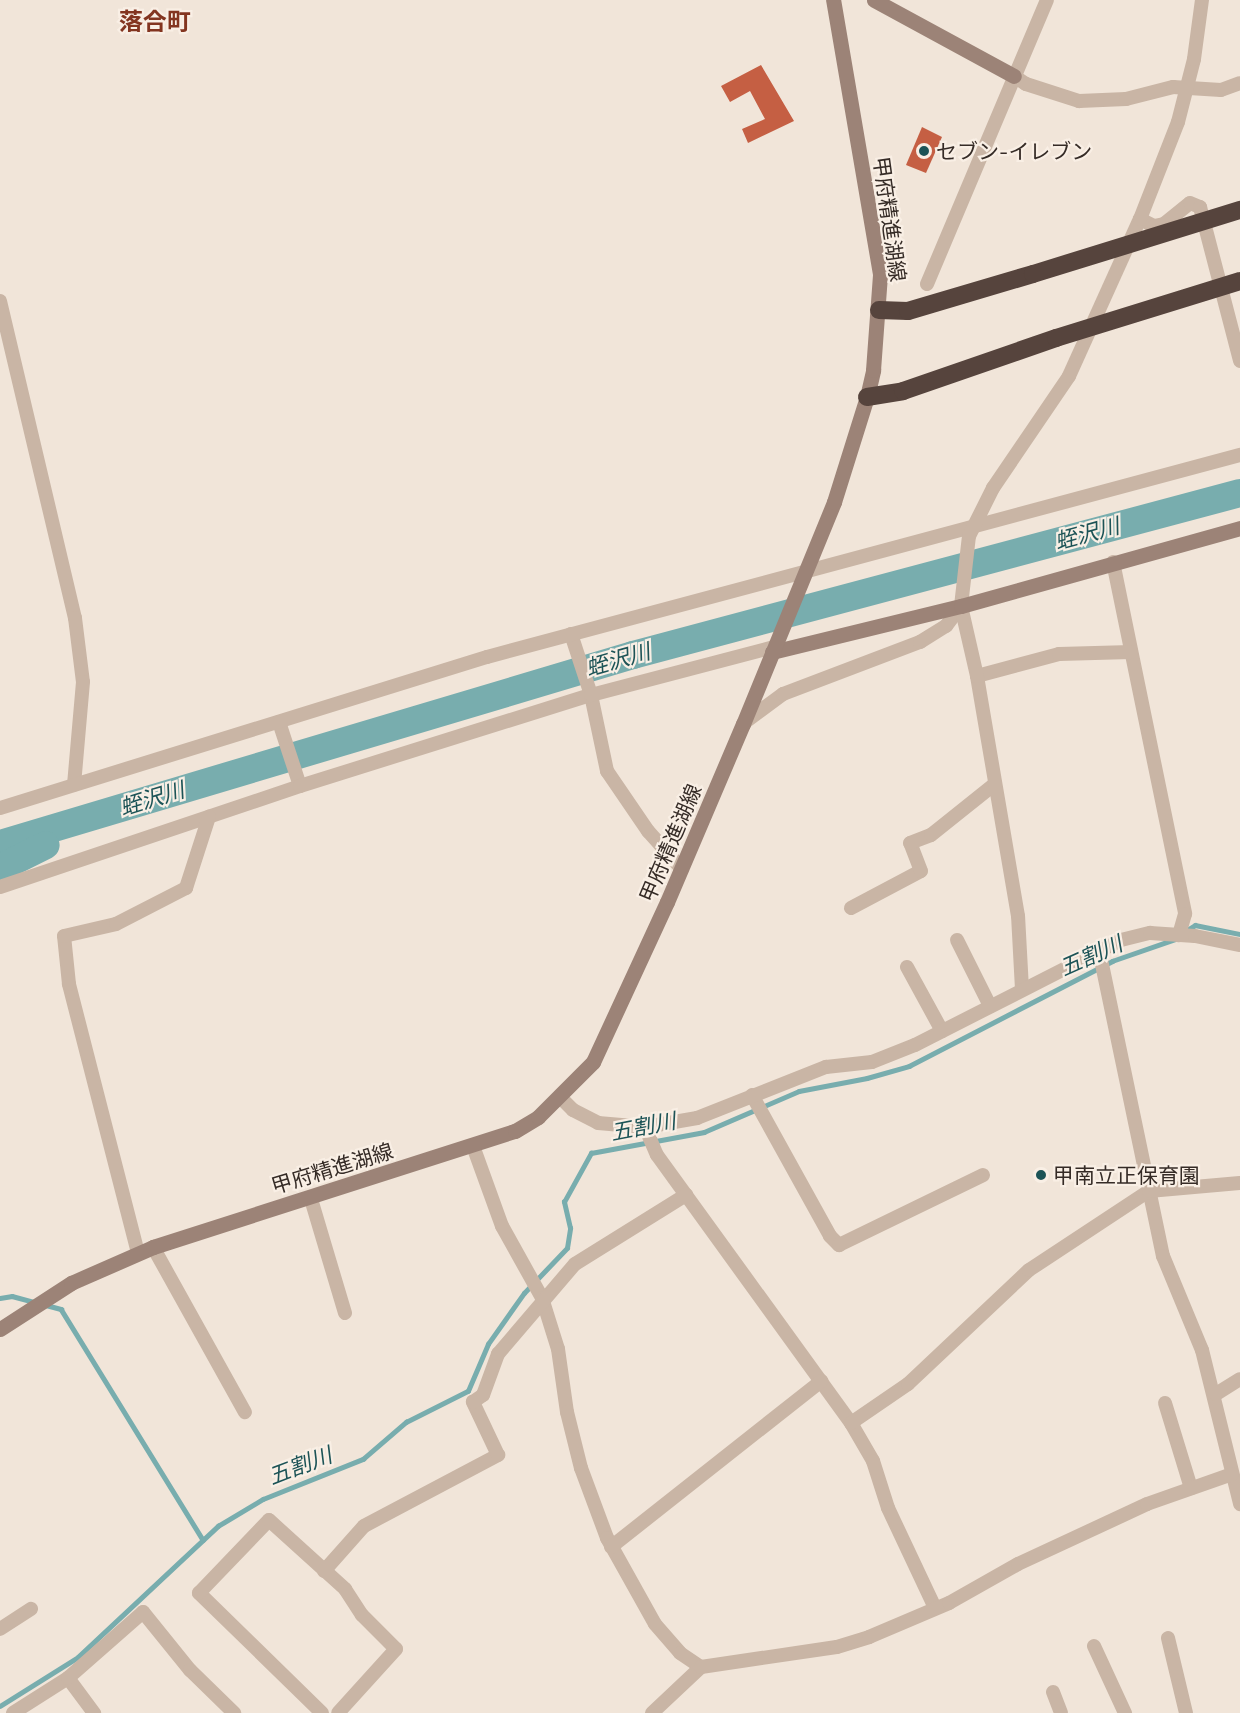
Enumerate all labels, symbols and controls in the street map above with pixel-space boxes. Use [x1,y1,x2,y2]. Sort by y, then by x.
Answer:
district label: 落合町 [119,8,191,36]
place label: セブン-イレブン [936,138,1092,164]
marker: セブン-イレブン [917,144,931,158]
street label: 甲府精進湖線 [869,155,911,283]
water label: 蛭沢川 [1052,513,1122,555]
water label: 蛭沢川 [583,638,653,682]
water label: 蛭沢川 [117,777,187,821]
street label: 甲府精進湖線 [634,780,706,906]
water label: 五割川 [1055,931,1127,981]
water label: 五割川 [608,1108,678,1146]
street label: 甲府精進湖線 [268,1138,396,1198]
place label: 甲南立正保育園 [1053,1162,1200,1188]
marker: 甲南立正保育園 [1034,1168,1048,1182]
water label: 五割川 [264,1442,336,1490]

